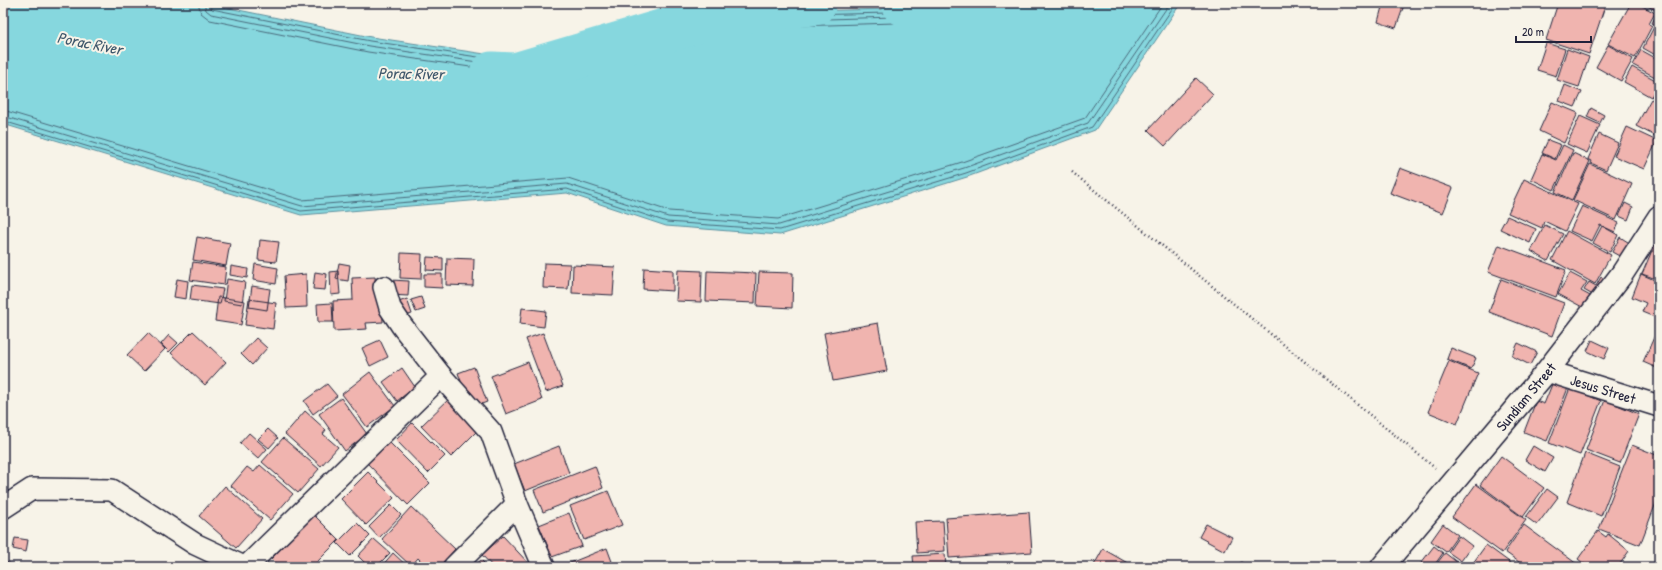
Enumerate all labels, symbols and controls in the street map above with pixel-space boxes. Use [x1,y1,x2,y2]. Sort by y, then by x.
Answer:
scale bar [1516,18,1591,44]
text: 20 m [1522,23,1544,40]
water label: Porac River [55,26,126,60]
water label: Porac River [378,61,446,85]
street label: Sundiam Street [1491,357,1561,435]
street label: Jesus Street [1568,369,1639,409]

